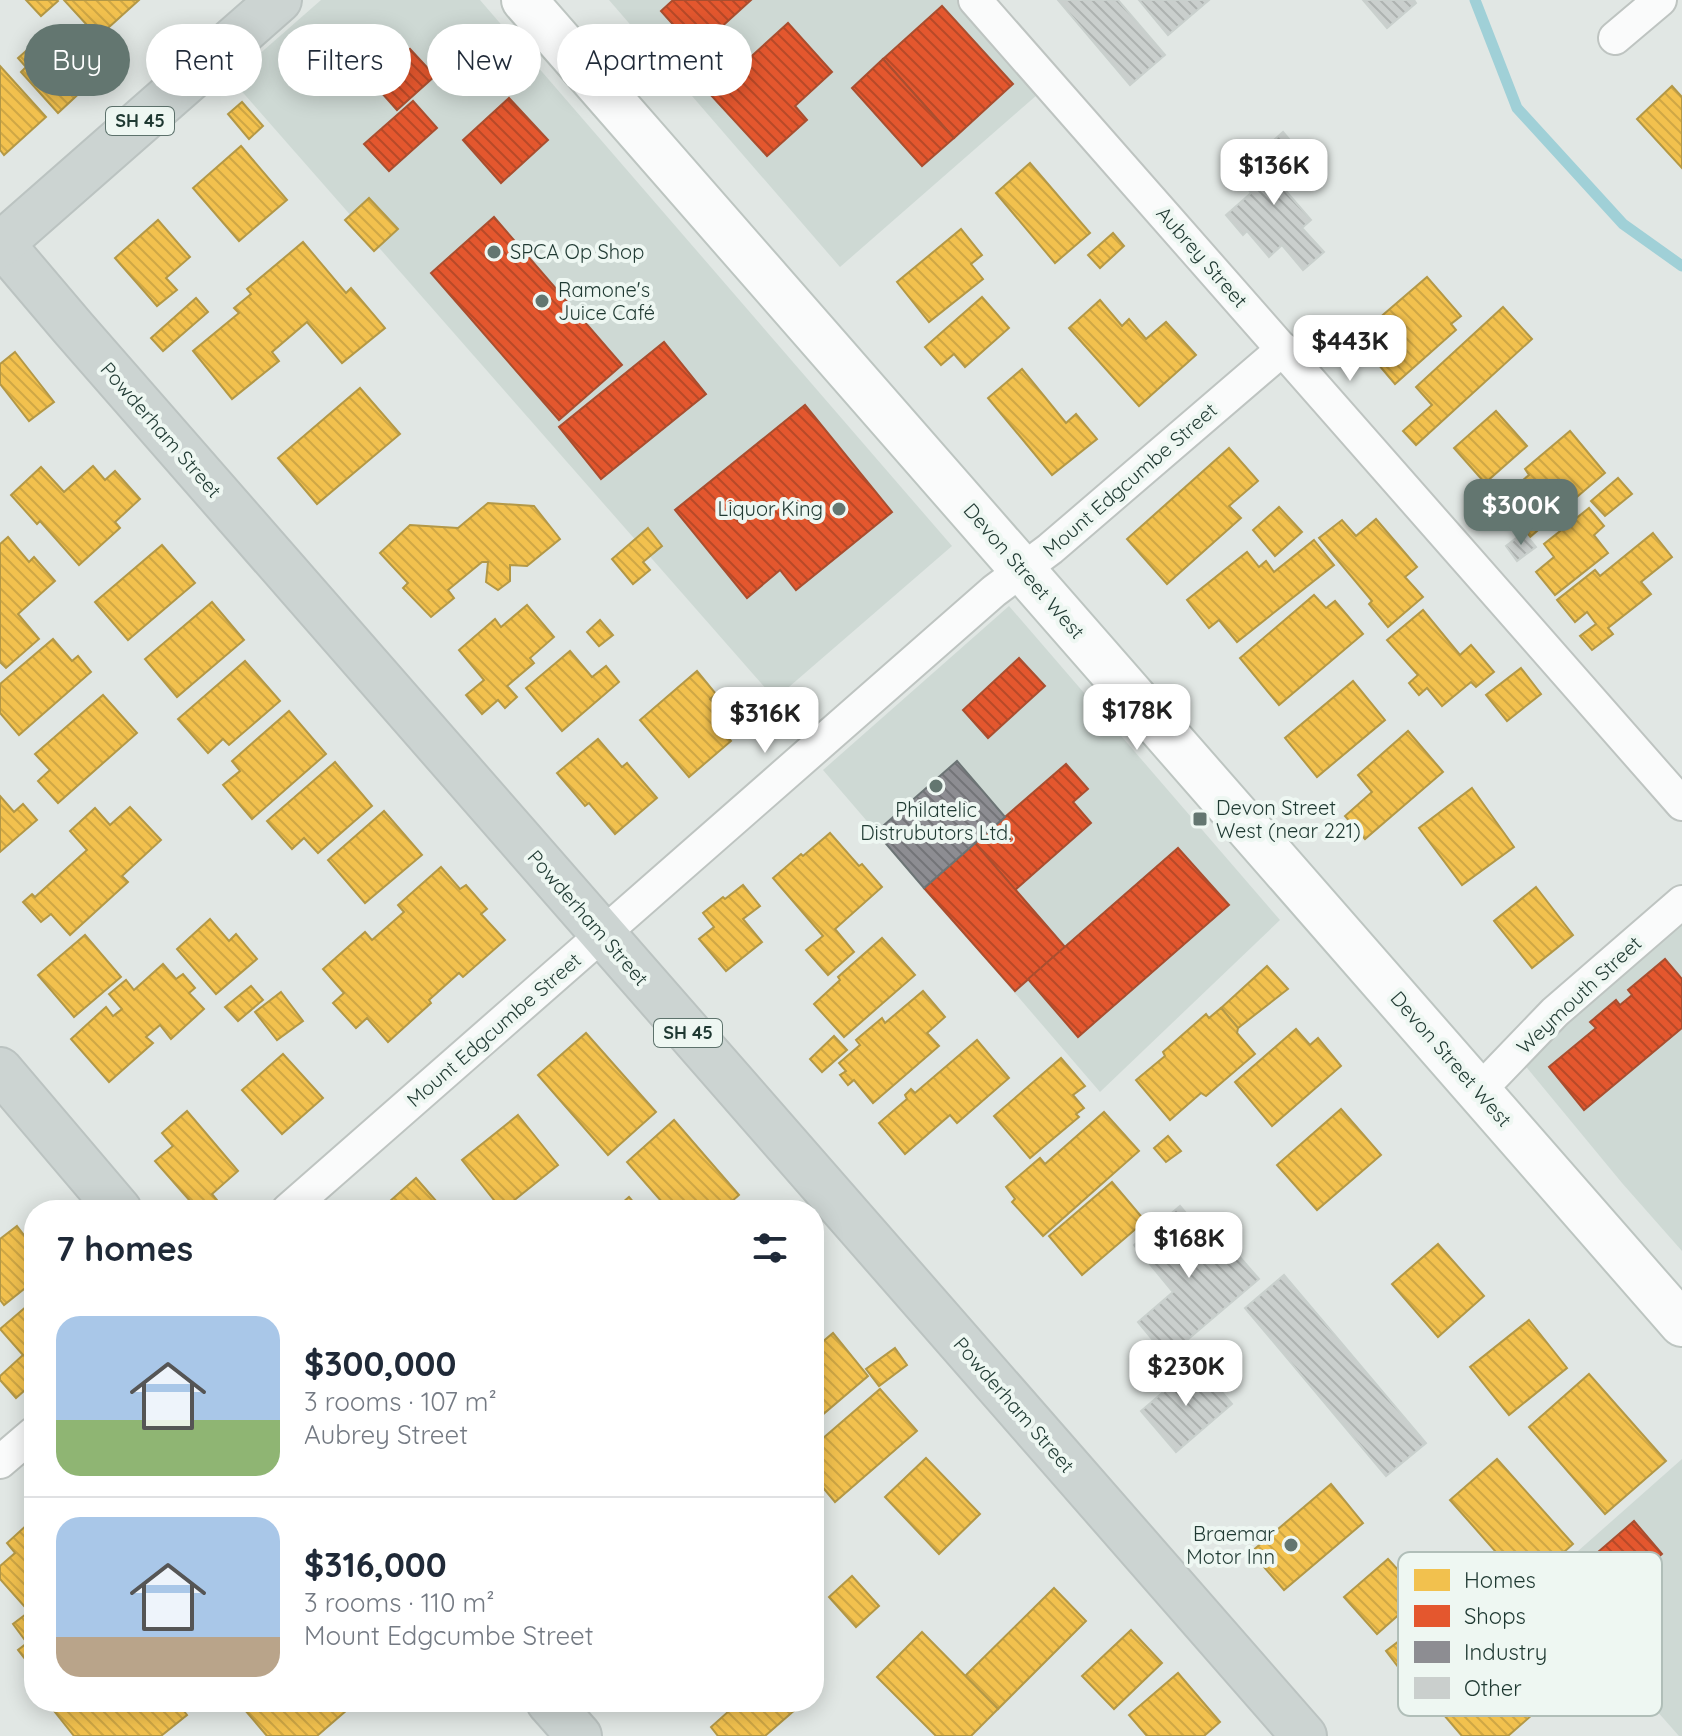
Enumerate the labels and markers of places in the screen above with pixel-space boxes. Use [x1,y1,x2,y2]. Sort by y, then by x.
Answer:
pin: $136K [1218,139,1330,207]
place label: SPCA Op Shop [510,239,644,264]
marker: SPCA Op Shop [485,243,503,261]
place label: Ramone's Juice Café [558,277,655,325]
marker: Ramone's Juice Café [533,292,551,310]
pin: $443K [1294,315,1406,383]
pin: $300K [1465,479,1577,547]
place label: Liquor King [718,496,823,521]
marker: Liquor King [830,500,848,518]
pin: $178K [1081,684,1193,752]
pin: $316K [709,687,821,755]
marker: Philatelic Distrubutors Ltd. [927,777,945,795]
place label: Devon Street West (near 221) [1216,795,1361,843]
place label: Philatelic Distrubutors Ltd. [860,797,1012,845]
marker: Devon Street West (near 221) [1191,810,1209,828]
pin: $168K [1133,1212,1245,1280]
pin: $230K [1130,1340,1242,1408]
place label: Braemar Motor Inn [1186,1521,1275,1569]
marker: Braemar Motor Inn [1282,1536,1300,1554]

